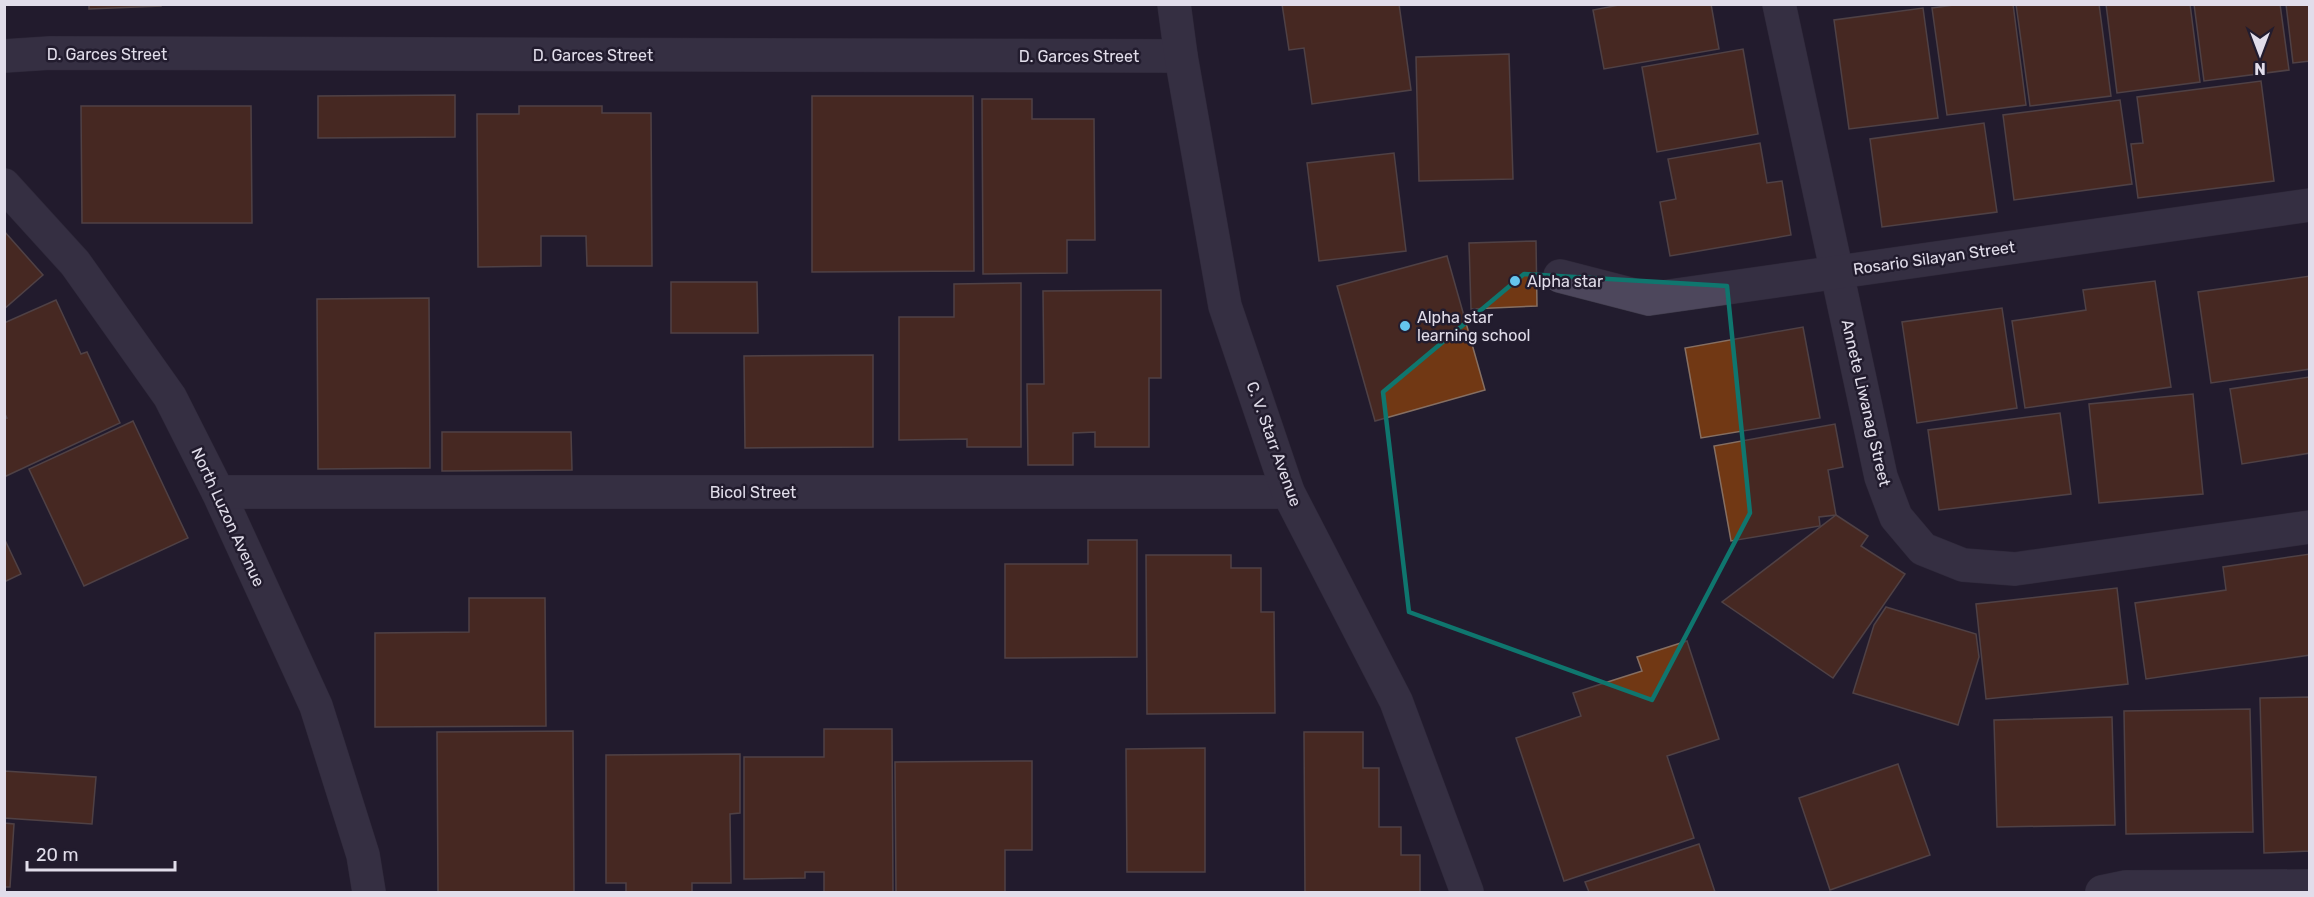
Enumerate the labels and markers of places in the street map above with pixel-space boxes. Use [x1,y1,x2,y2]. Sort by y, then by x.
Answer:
place label: Alpha star [1527,272,1603,291]
marker: Alpha star [1508,274,1522,288]
place label: Alpha star learning school [1417,308,1531,345]
marker: Alpha star learning school [1398,319,1412,333]

